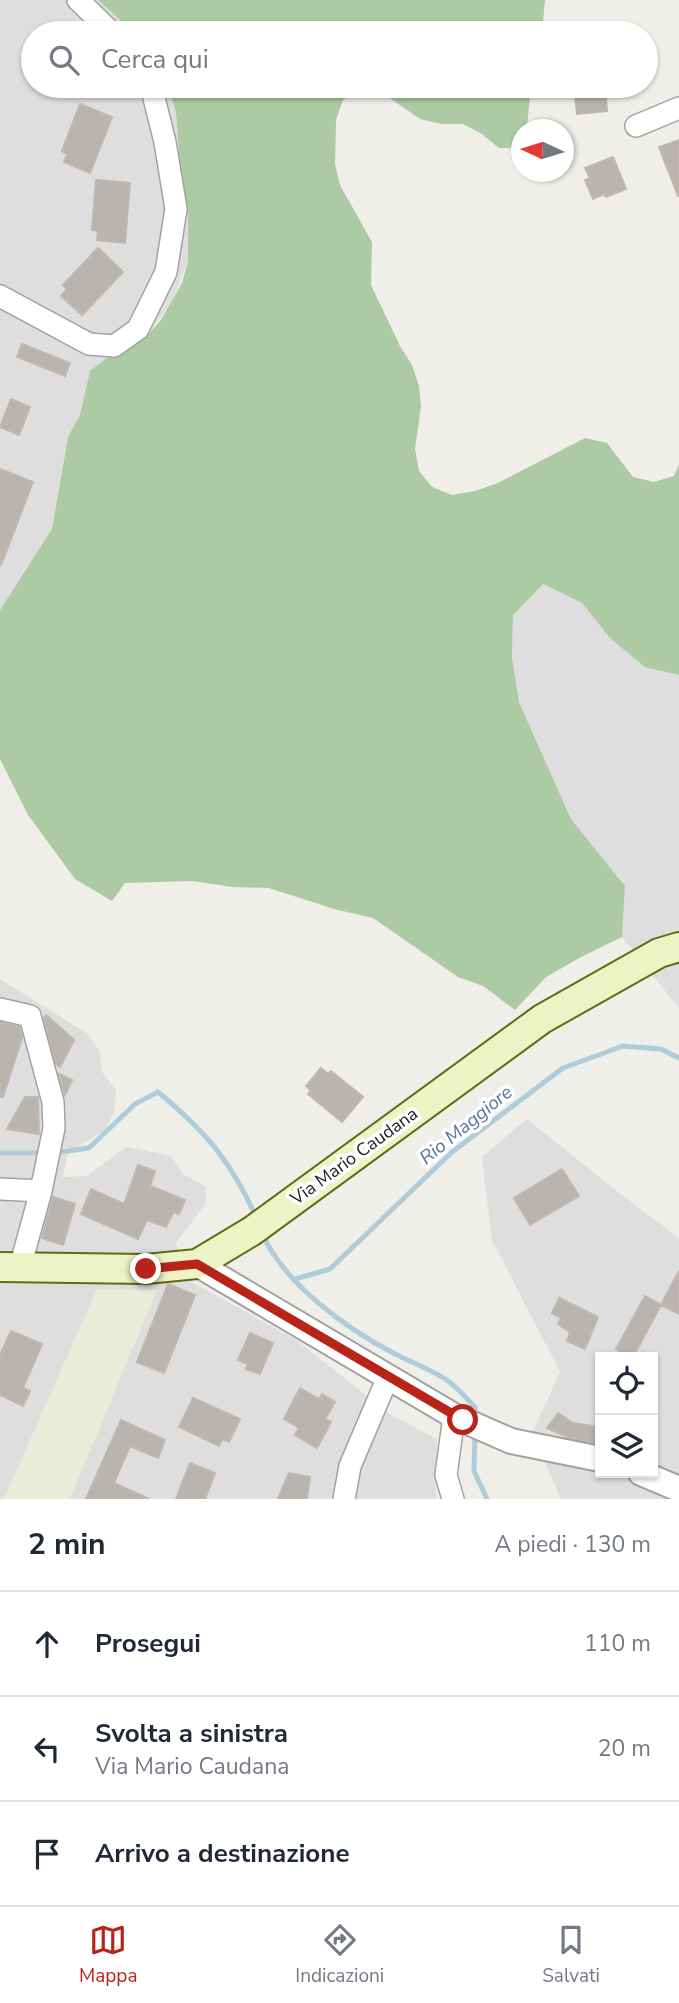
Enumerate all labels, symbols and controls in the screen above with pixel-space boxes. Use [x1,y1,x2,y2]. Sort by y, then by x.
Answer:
search box [21,21,658,98]
icon: search [45,41,83,79]
text: Cerca qui [101,42,209,77]
north arrow [511,119,574,182]
water label: Rio Maggiore [414,1079,518,1171]
street label: Via Mario Caudana [285,1102,423,1211]
route end [130,1253,161,1284]
map controls [595,1352,658,1478]
button: locate [595,1352,658,1415]
route start [447,1404,478,1435]
button: layers [595,1415,658,1478]
text: 2 min [28,1524,106,1565]
text: A piedi · 130 m [495,1529,651,1560]
icon: ahead [28,1625,66,1663]
text: Prosegui [95,1626,201,1661]
text: 110 m [584,1628,651,1659]
text: Svolta a sinistra [95,1716,288,1751]
icon: left [28,1730,66,1768]
text: 20 m [598,1733,651,1764]
text: Via Mario Caudana [95,1751,289,1782]
icon: arrive [28,1835,66,1873]
text: Arrivo a destinazione [95,1836,350,1871]
tab: Mappa [79,1921,137,1989]
tab: Indicazioni [295,1921,384,1989]
tab: Salvati [542,1921,600,1989]

